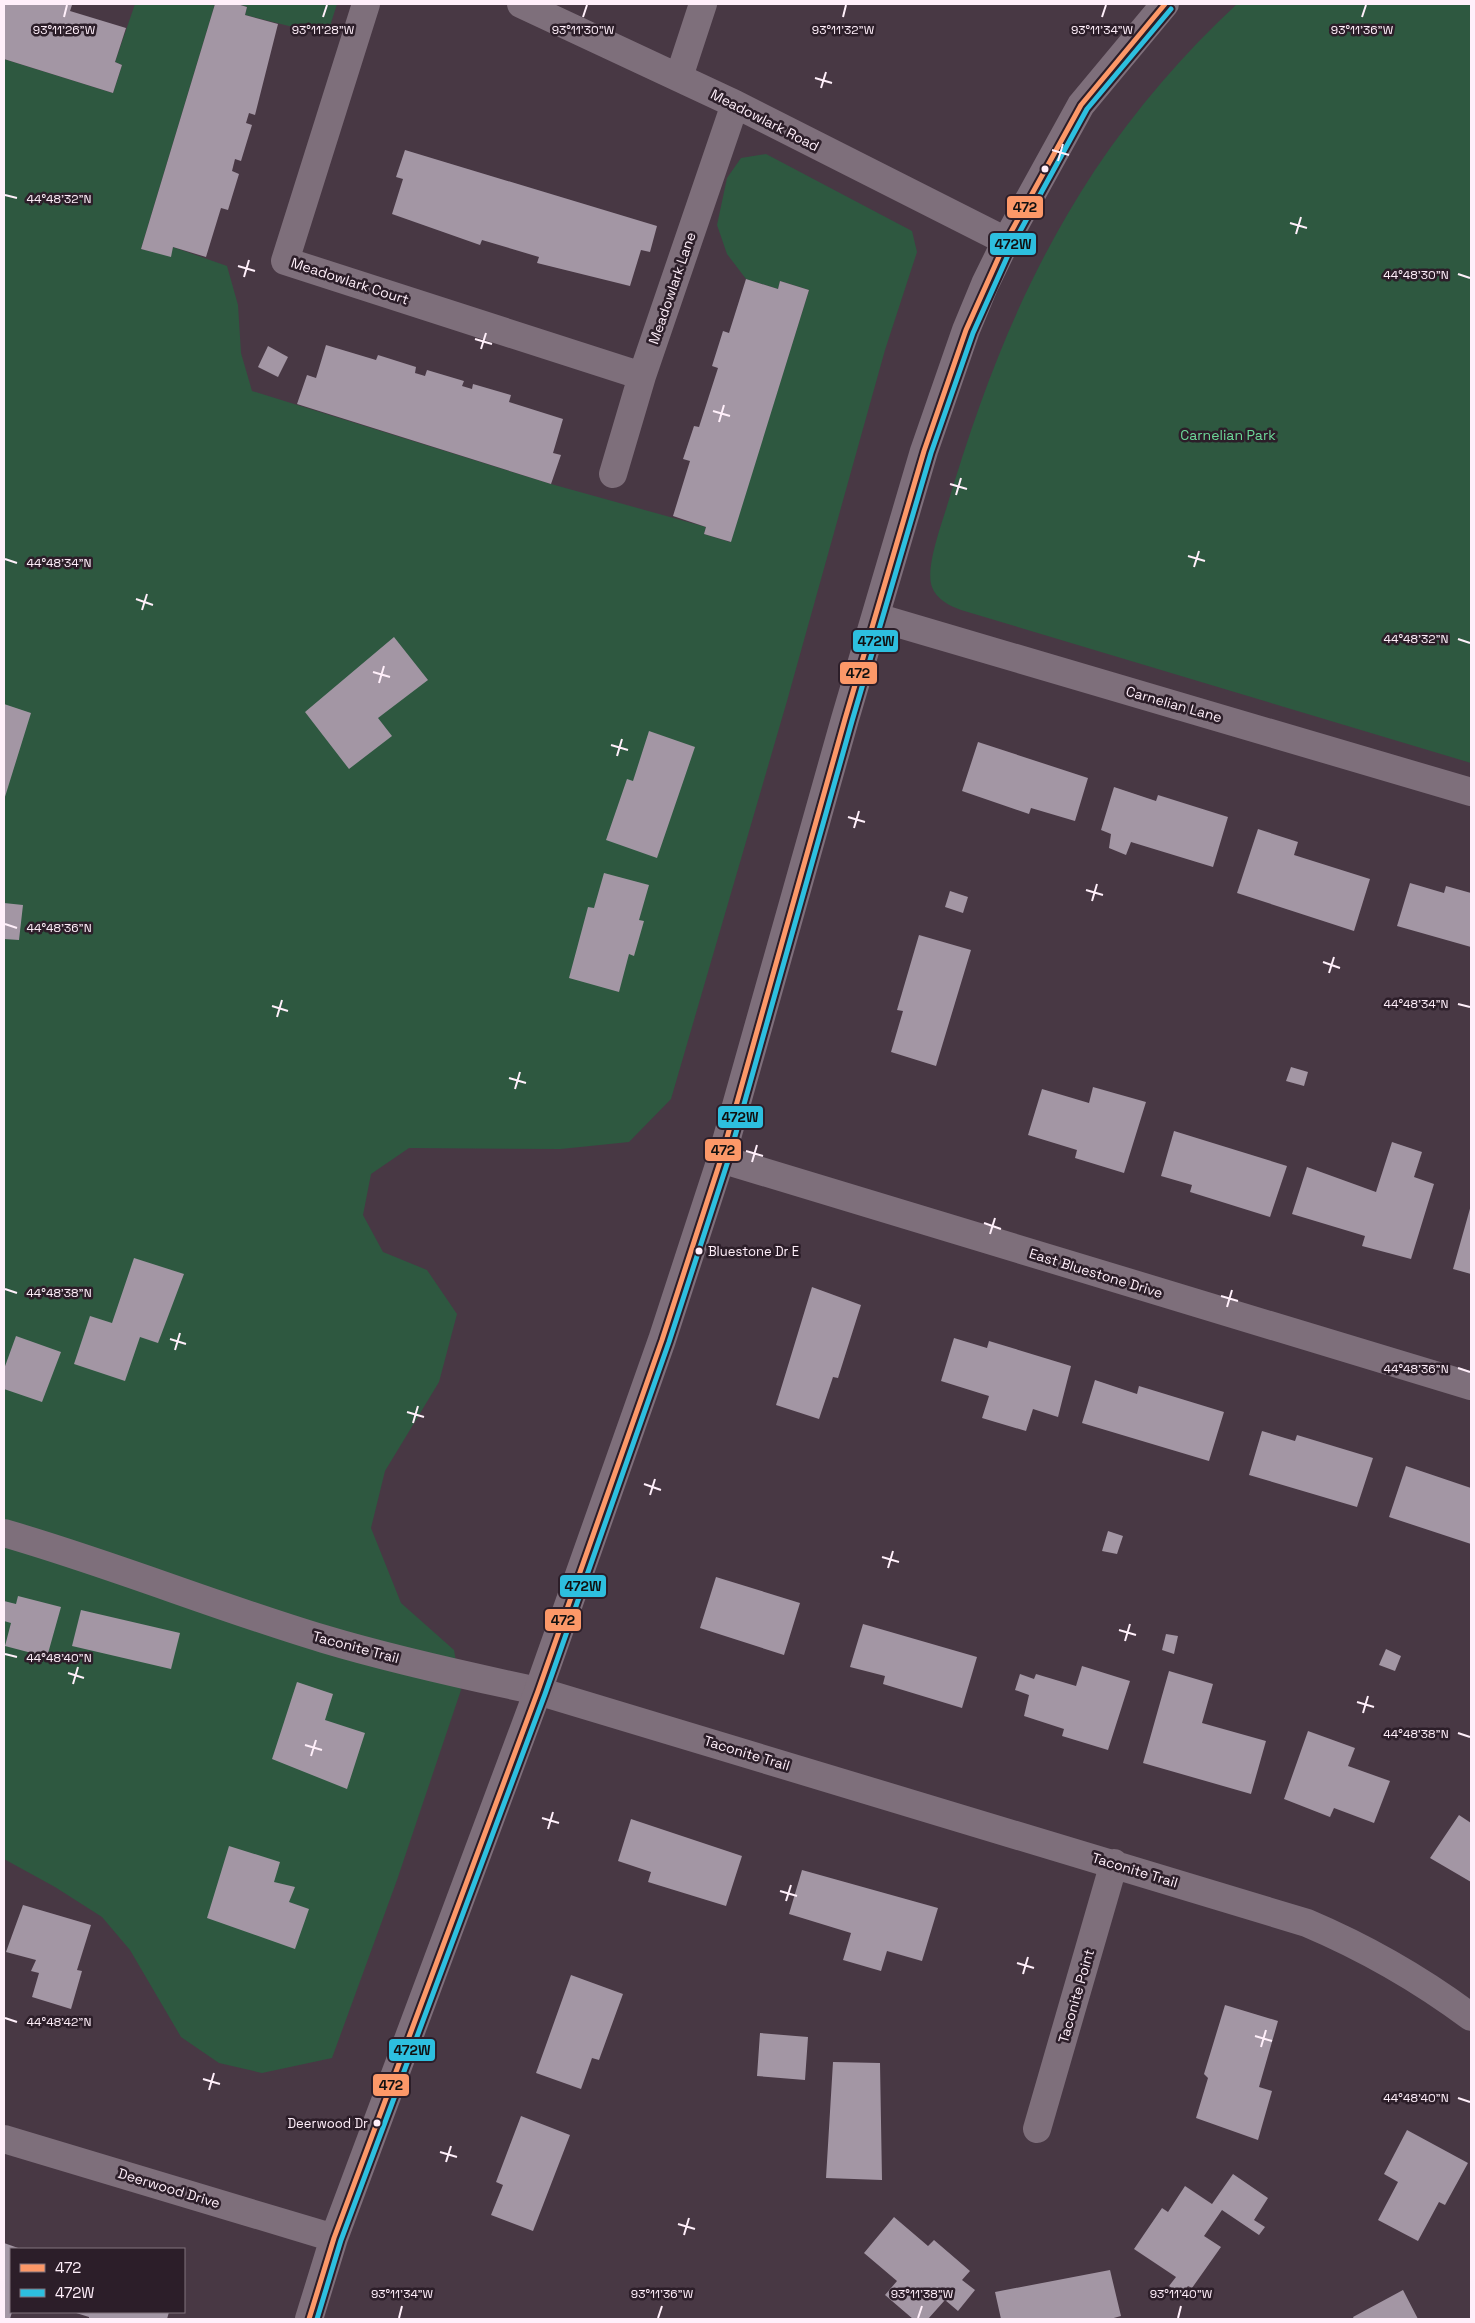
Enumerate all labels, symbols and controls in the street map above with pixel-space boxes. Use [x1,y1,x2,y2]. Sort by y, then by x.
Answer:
text: 93°11'26"W [33,22,96,38]
text: 93°11'28"W [292,22,355,38]
text: 93°11'30"W [552,22,615,38]
text: 93°11'32"W [812,22,875,38]
text: 93°11'34"W [1071,22,1134,38]
text: 93°11'36"W [1331,22,1394,38]
street label: Meadowlark Road [708,85,822,155]
unlabelled marker [1040,164,1050,174]
text: 44°48'32"N [26,191,92,207]
line badge: 472 [1006,195,1044,219]
text: 472 [1013,198,1037,216]
street label: Meadowlark Lane [644,230,700,346]
line badge: 472W [989,232,1037,256]
text: 472W [995,235,1032,253]
street label: Meadowlark Court [289,253,411,309]
text: 44°48'30"N [1383,267,1449,283]
park label: Carnelian Park [1180,426,1276,444]
text: 44°48'34"N [27,555,91,571]
line badge: 472W [852,629,899,653]
text: 44°48'32"N [1383,631,1449,647]
text: 472W [858,632,895,650]
line badge: 472 [839,661,878,685]
text: 472 [846,664,870,682]
street label: Carnelian Lane [1124,682,1224,726]
text: 44°48'36"N [26,920,92,936]
text: 44°48'34"N [1384,996,1448,1012]
line badge: 472W [717,1105,764,1129]
text: 472W [722,1108,759,1126]
line badge: 472 [704,1138,742,1162]
text: 472 [711,1141,735,1159]
place label: Bluestone Dr E [708,1243,799,1260]
street label: East Bluestone Drive [1027,1244,1165,1302]
marker: Bluestone Dr E [694,1246,704,1256]
text: 44°48'38"N [26,1285,92,1301]
text: 44°48'36"N [1383,1361,1449,1377]
line badge: 472W [559,1574,607,1598]
text: 472W [565,1577,602,1595]
line badge: 472 [544,1608,582,1632]
text: 472 [551,1611,575,1629]
street label: Taconite Trail [311,1627,401,1667]
text: 44°48'40"N [26,1650,92,1666]
text: 44°48'38"N [1383,1726,1449,1742]
street label: Taconite Trail [702,1731,792,1775]
street label: Taconite Trail [1090,1848,1180,1892]
street label: Taconite Point [1054,1947,1098,2045]
text: 44°48'42"N [27,2014,91,2030]
line badge: 472W [388,2038,436,2062]
text: 472W [394,2041,431,2059]
line badge: 472 [372,2073,410,2097]
text: 472 [379,2076,403,2094]
text: 44°48'40"N [1383,2090,1449,2106]
place label: Deerwood Dr [288,2115,368,2132]
marker: Deerwood Dr [372,2118,382,2128]
street label: Deerwood Drive [116,2164,222,2212]
legend [10,2248,185,2313]
text: 472 [55,2258,81,2277]
text: 472W [55,2283,94,2302]
text: 93°11'34"W [371,2286,434,2302]
text: 93°11'36"W [631,2286,694,2302]
text: 93°11'38"W [891,2286,954,2302]
text: 93°11'40"W [1150,2286,1213,2302]

